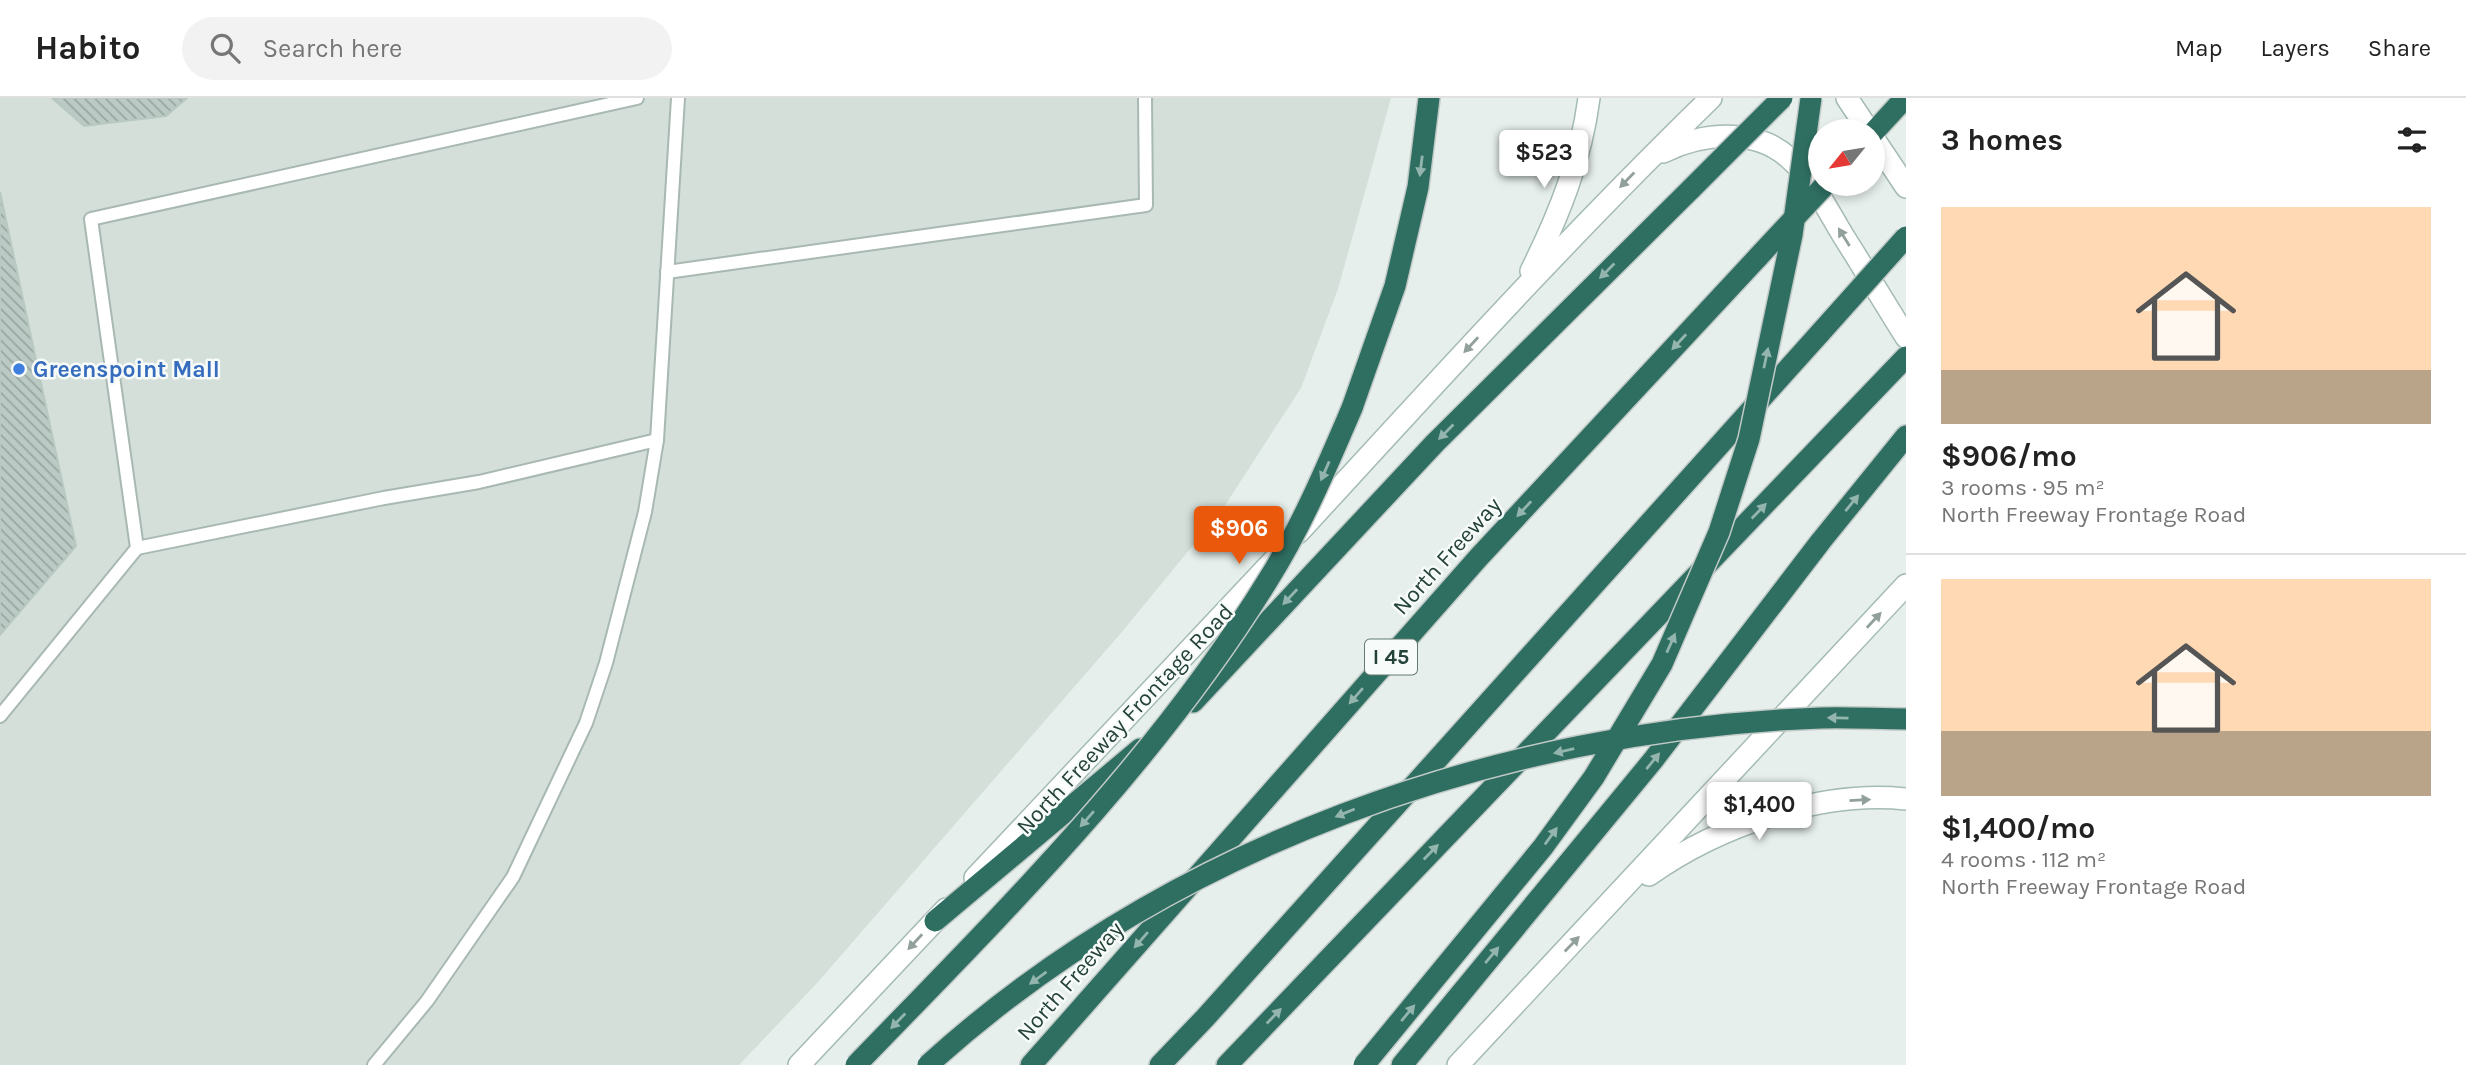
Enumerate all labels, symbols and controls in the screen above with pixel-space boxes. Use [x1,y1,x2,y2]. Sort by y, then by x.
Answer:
search box [182,17,672,80]
text: Habito [35,29,140,67]
icon: search [206,29,244,67]
text: Search here [262,33,402,64]
text: Map [2175,34,2223,62]
text: Layers [2261,34,2330,62]
text: Share [2368,34,2431,62]
north arrow [1808,119,1885,196]
map controls [1808,119,1885,196]
icon: filters [2393,121,2431,159]
text: 3 homes [1941,122,2063,158]
pin: $523 [1503,130,1585,190]
text: $523 [1515,139,1573,166]
one-way arrow [1415,155,1426,177]
one-way arrow [1619,172,1636,189]
one-way arrow [1838,228,1851,247]
icon: home [2123,253,2249,379]
one-way arrow [1599,263,1616,280]
one-way arrow [1671,333,1687,351]
one-way arrow [1463,336,1479,353]
one-way arrow [1761,347,1772,369]
place label: Greenspoint Mall [33,356,220,383]
marker: Greenspoint Mall [11,361,27,377]
one-way arrow [1438,423,1455,439]
text: $906/mo [1941,438,2077,474]
one-way arrow [1319,461,1331,481]
text: 3 rooms · 95 m² [1941,474,2105,501]
street label: North Freeway [1387,492,1507,620]
one-way arrow [1844,495,1859,513]
one-way arrow [1517,500,1533,517]
text: North Freeway Frontage Road [1941,501,2246,528]
one-way arrow [1750,503,1766,520]
pin: $906 [1198,506,1280,566]
text: $906 [1210,515,1268,542]
one-way arrow [1282,589,1299,606]
street label: North Freeway Frontage Road [1011,598,1239,840]
one-way arrow [1865,612,1881,629]
icon: home [2123,625,2249,751]
one-way arrow [1665,633,1677,653]
road number: I 45 [1365,640,1417,674]
one-way arrow [1349,688,1364,705]
one-way arrow [1827,712,1849,724]
one-way arrow [1553,745,1575,756]
one-way arrow [1645,752,1660,770]
pin: $1,400 [1702,782,1816,842]
text: $1,400 [1723,791,1795,818]
one-way arrow [1849,794,1871,805]
one-way arrow [1334,807,1355,818]
one-way arrow [1079,810,1095,828]
text: $1,400/mo [1941,810,2095,846]
one-way arrow [1544,827,1558,845]
one-way arrow [1423,844,1439,861]
text: 4 rooms · 112 m² [1941,846,2106,873]
text: North Freeway Frontage Road [1941,873,2246,900]
street label: North Freeway [1011,916,1129,1046]
one-way arrow [1134,932,1149,949]
one-way arrow [907,933,923,950]
one-way arrow [1564,936,1580,953]
one-way arrow [1484,947,1499,964]
one-way arrow [1028,971,1047,985]
one-way arrow [1401,1004,1416,1022]
one-way arrow [1265,1008,1281,1025]
one-way arrow [891,1012,907,1029]

